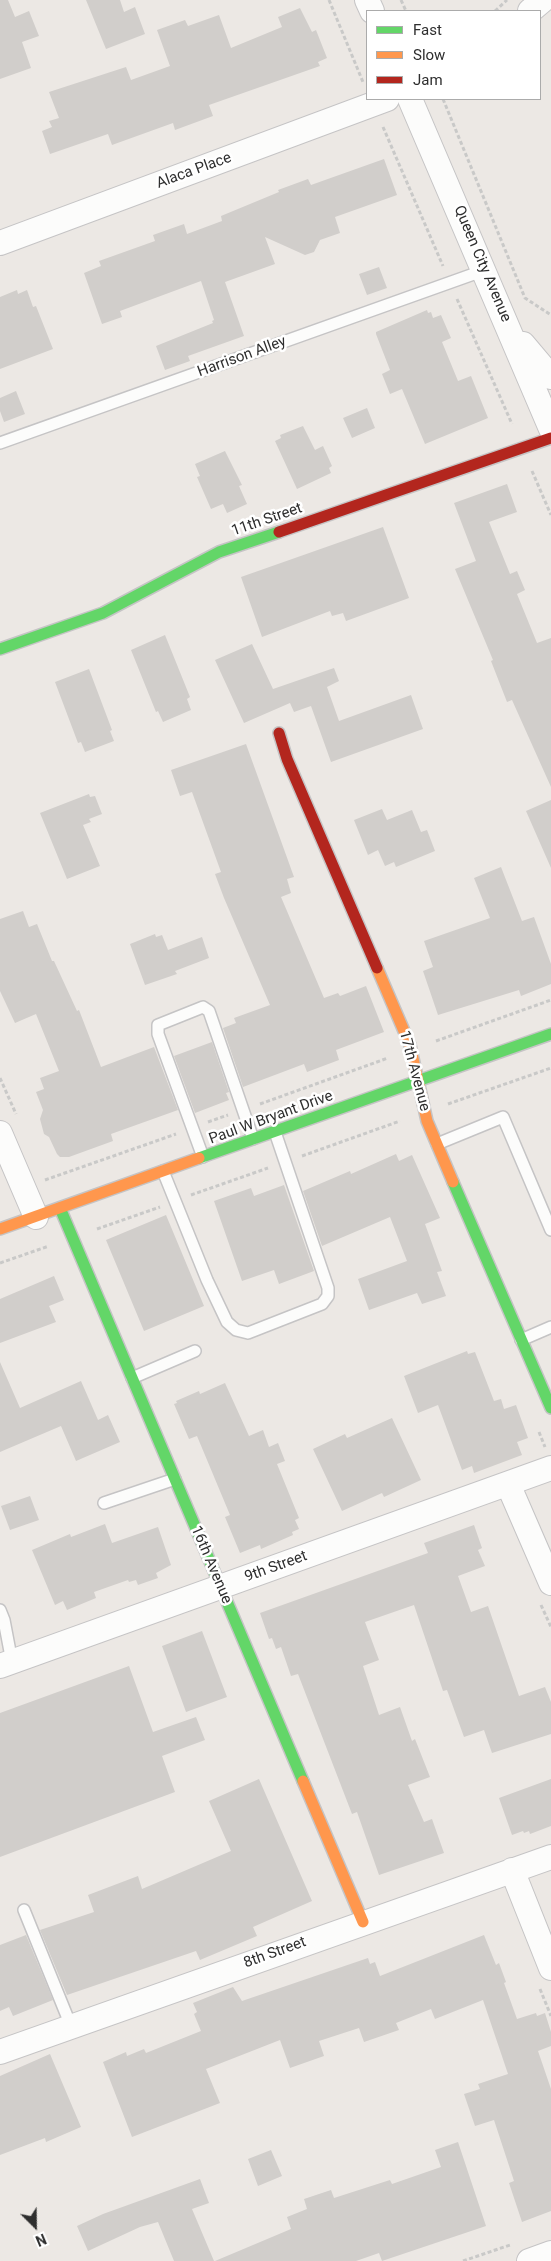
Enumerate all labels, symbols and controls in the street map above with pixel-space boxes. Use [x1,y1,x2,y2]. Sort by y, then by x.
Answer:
legend [366,10,541,100]
text: Fast [413,21,442,39]
text: Slow [413,46,445,64]
text: Jam [413,71,443,89]
street label: Alaca Place [154,149,234,193]
street label: Queen City Avenue [449,203,515,325]
street label: Harrison Alley [195,333,289,381]
street label: 11th Street [229,500,305,540]
street label: 17th Avenue [395,1029,433,1113]
street label: Paul W Bryant Drive [207,1087,335,1149]
street label: 16th Avenue [187,1523,235,1607]
street label: 9th Street [242,1547,310,1587]
street label: 8th Street [241,1933,309,1973]
north arrow [10,2201,60,2251]
text: N [33,2231,49,2249]

